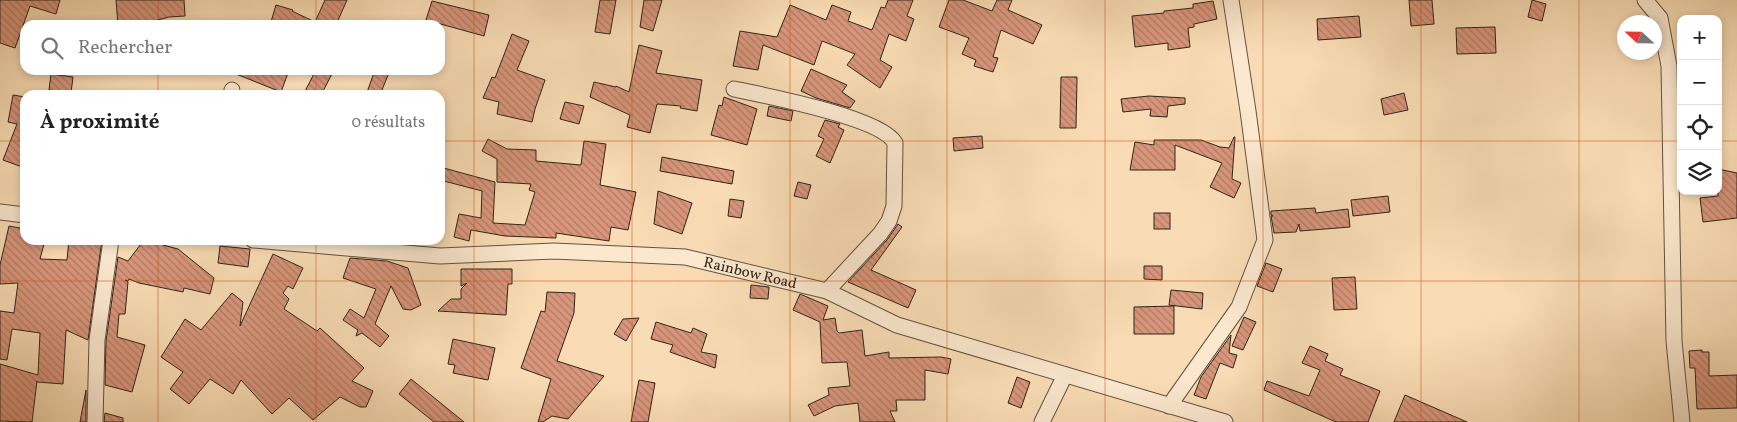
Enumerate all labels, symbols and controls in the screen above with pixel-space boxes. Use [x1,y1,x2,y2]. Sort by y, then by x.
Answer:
north arrow [1617,15,1662,60]
map controls [1677,15,1722,195]
button: + [1677,15,1722,60]
search box [20,20,445,75]
icon: search [38,34,66,62]
text: Rechercher [78,35,172,61]
button: − [1677,60,1722,105]
button: locate [1677,105,1722,150]
text: À proximité [40,108,159,137]
text: 0 résultats [351,112,425,134]
button: layers [1677,150,1722,195]
street label: Rainbow Road [701,253,799,295]

